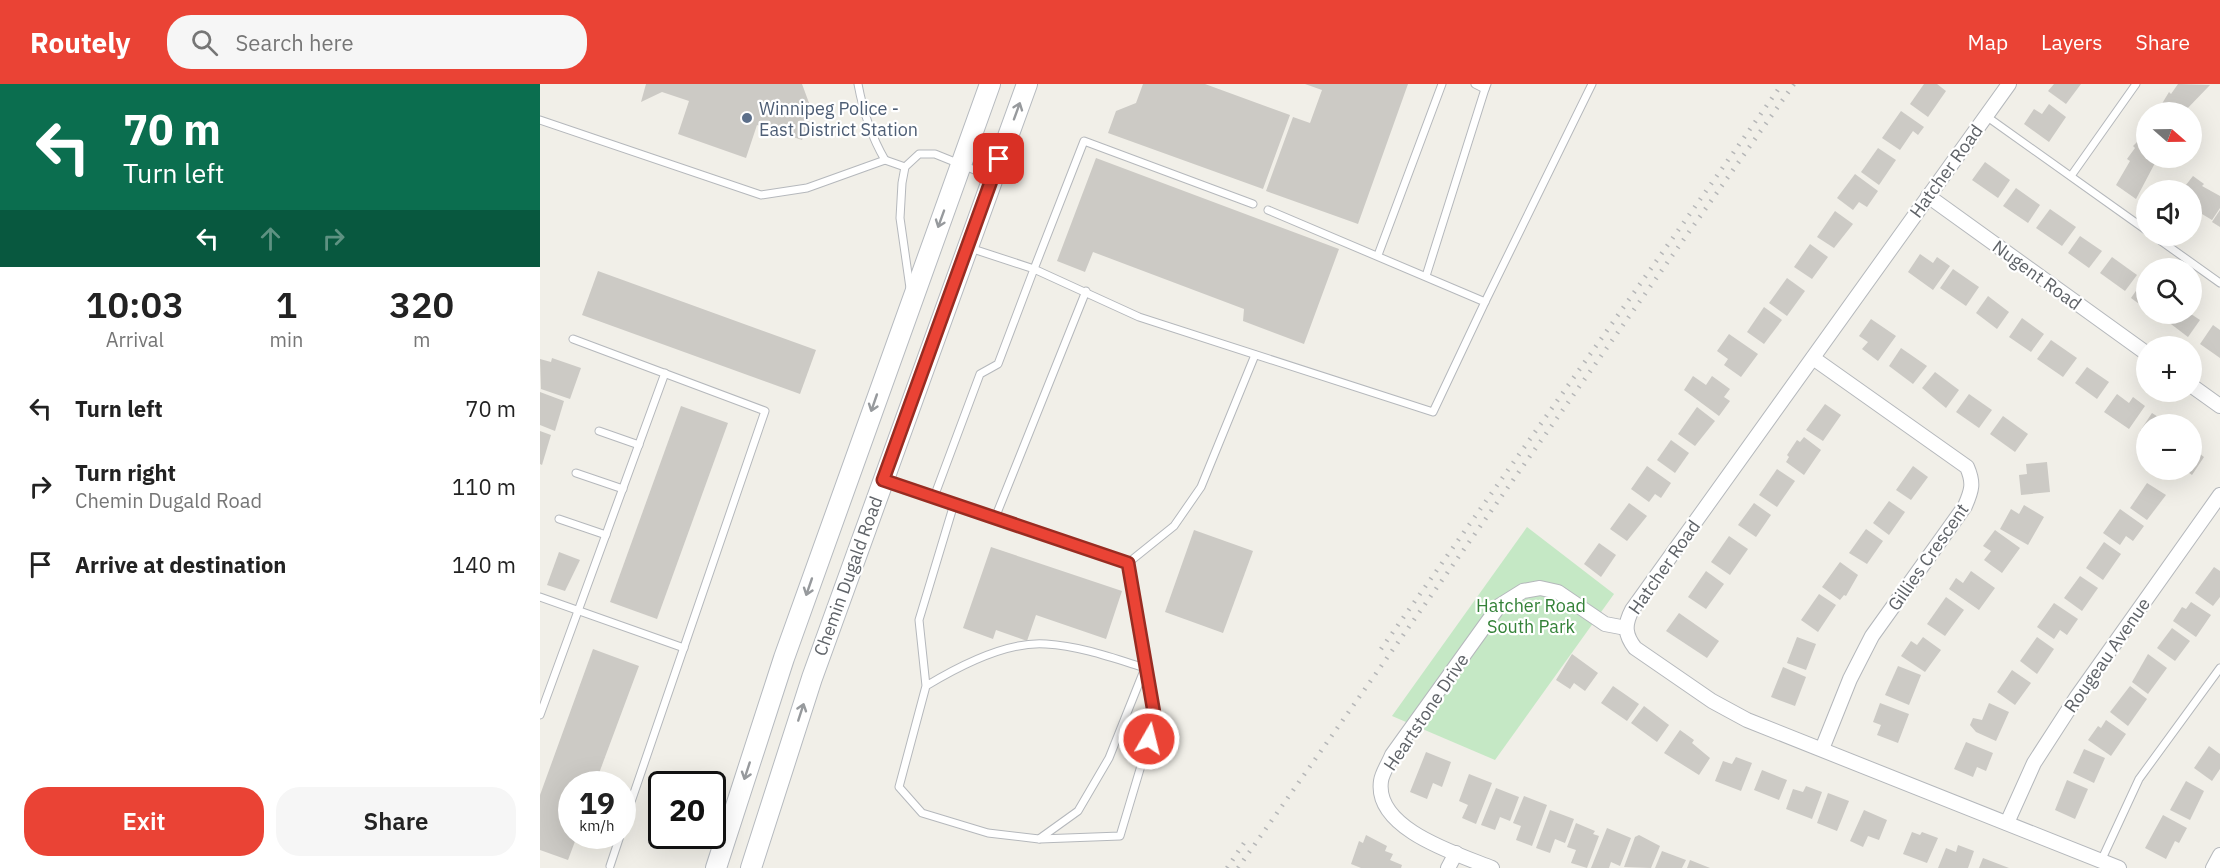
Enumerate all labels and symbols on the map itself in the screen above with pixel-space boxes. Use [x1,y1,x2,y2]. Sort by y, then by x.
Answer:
place label: Winnipeg Police - East District Station [759,97,918,141]
one-way arrow [1012,102,1023,121]
north arrow [2136,102,2202,168]
marker: Winnipeg Police - East District Station [740,111,754,125]
street label: Hatcher Road [1904,120,1988,222]
pin [973,133,1024,184]
one-way arrow [934,210,945,228]
street label: Nugent Road [1988,235,2086,315]
one-way arrow [868,393,879,412]
street label: Chemin Dugald Road [808,493,888,659]
street label: Gillies Crescent [1882,499,1974,615]
street label: Hatcher Road [1623,515,1705,619]
one-way arrow [803,577,814,596]
street label: Rougeau Avenue [2059,593,2155,717]
park label: Hatcher Road South Park [1476,594,1586,638]
street label: Heartstone Drive [1378,649,1474,775]
one-way arrow [796,703,807,722]
position arrow [1117,707,1181,771]
one-way arrow [741,761,752,780]
speed limit sign: 20 [648,771,726,849]

